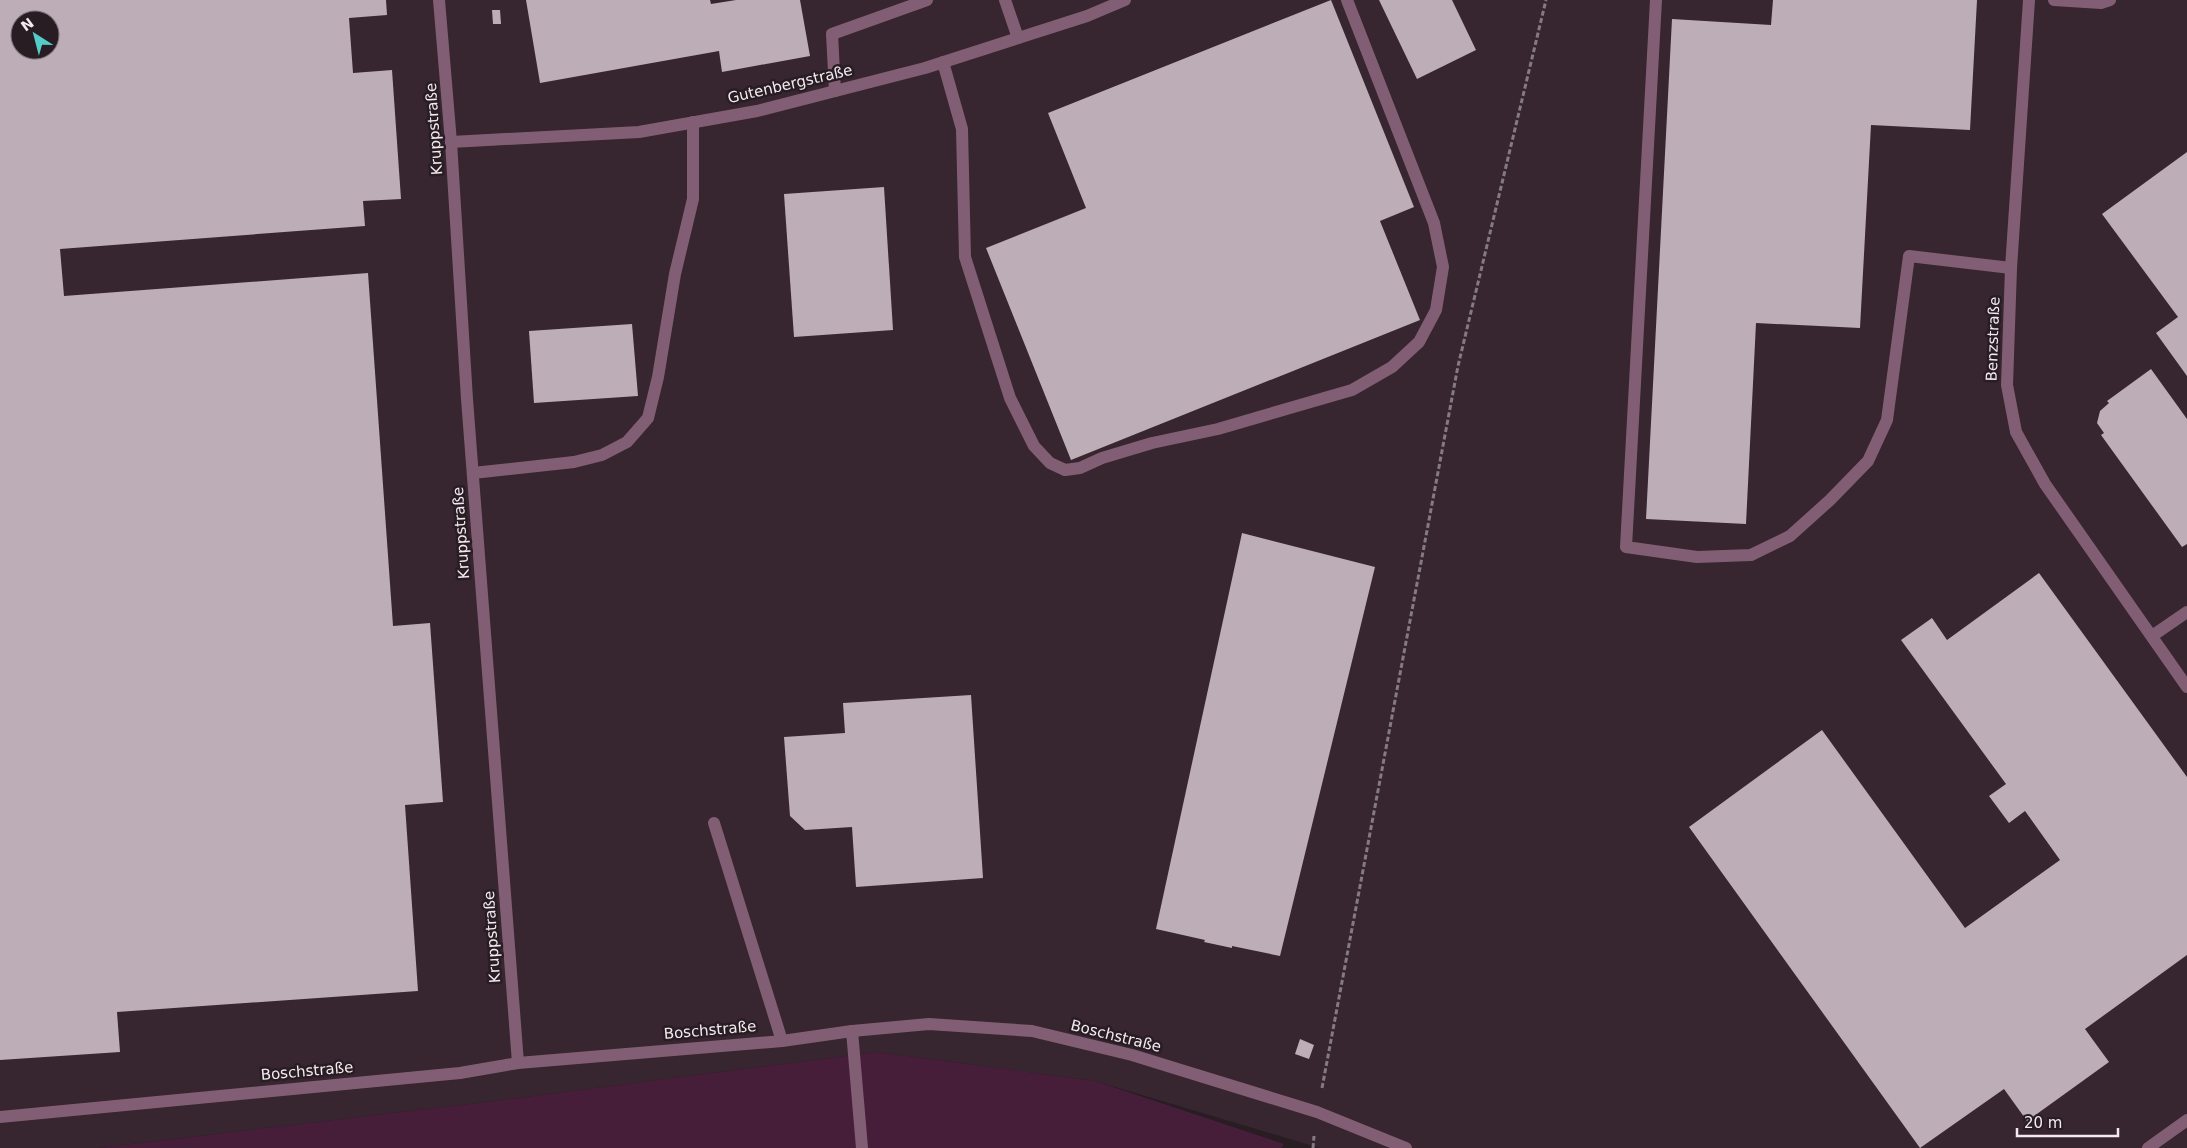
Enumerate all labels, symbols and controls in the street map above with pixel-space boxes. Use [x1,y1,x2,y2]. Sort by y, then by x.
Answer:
north arrow [10,10,60,60]
text: N [18,15,37,34]
street label: Gutenbergstraße [726,61,854,107]
street label: Kruppstraße [422,82,446,176]
street label: Benzstraße [1983,296,2003,382]
street label: Kruppstraße [449,486,473,580]
street label: Kruppstraße [480,890,504,984]
street label: Boschstraße [1069,1016,1163,1056]
street label: Boschstraße [663,1017,757,1043]
street label: Boschstraße [260,1058,354,1084]
scale bar [2017,1106,2118,1138]
text: 20 m [2024,1114,2062,1132]

